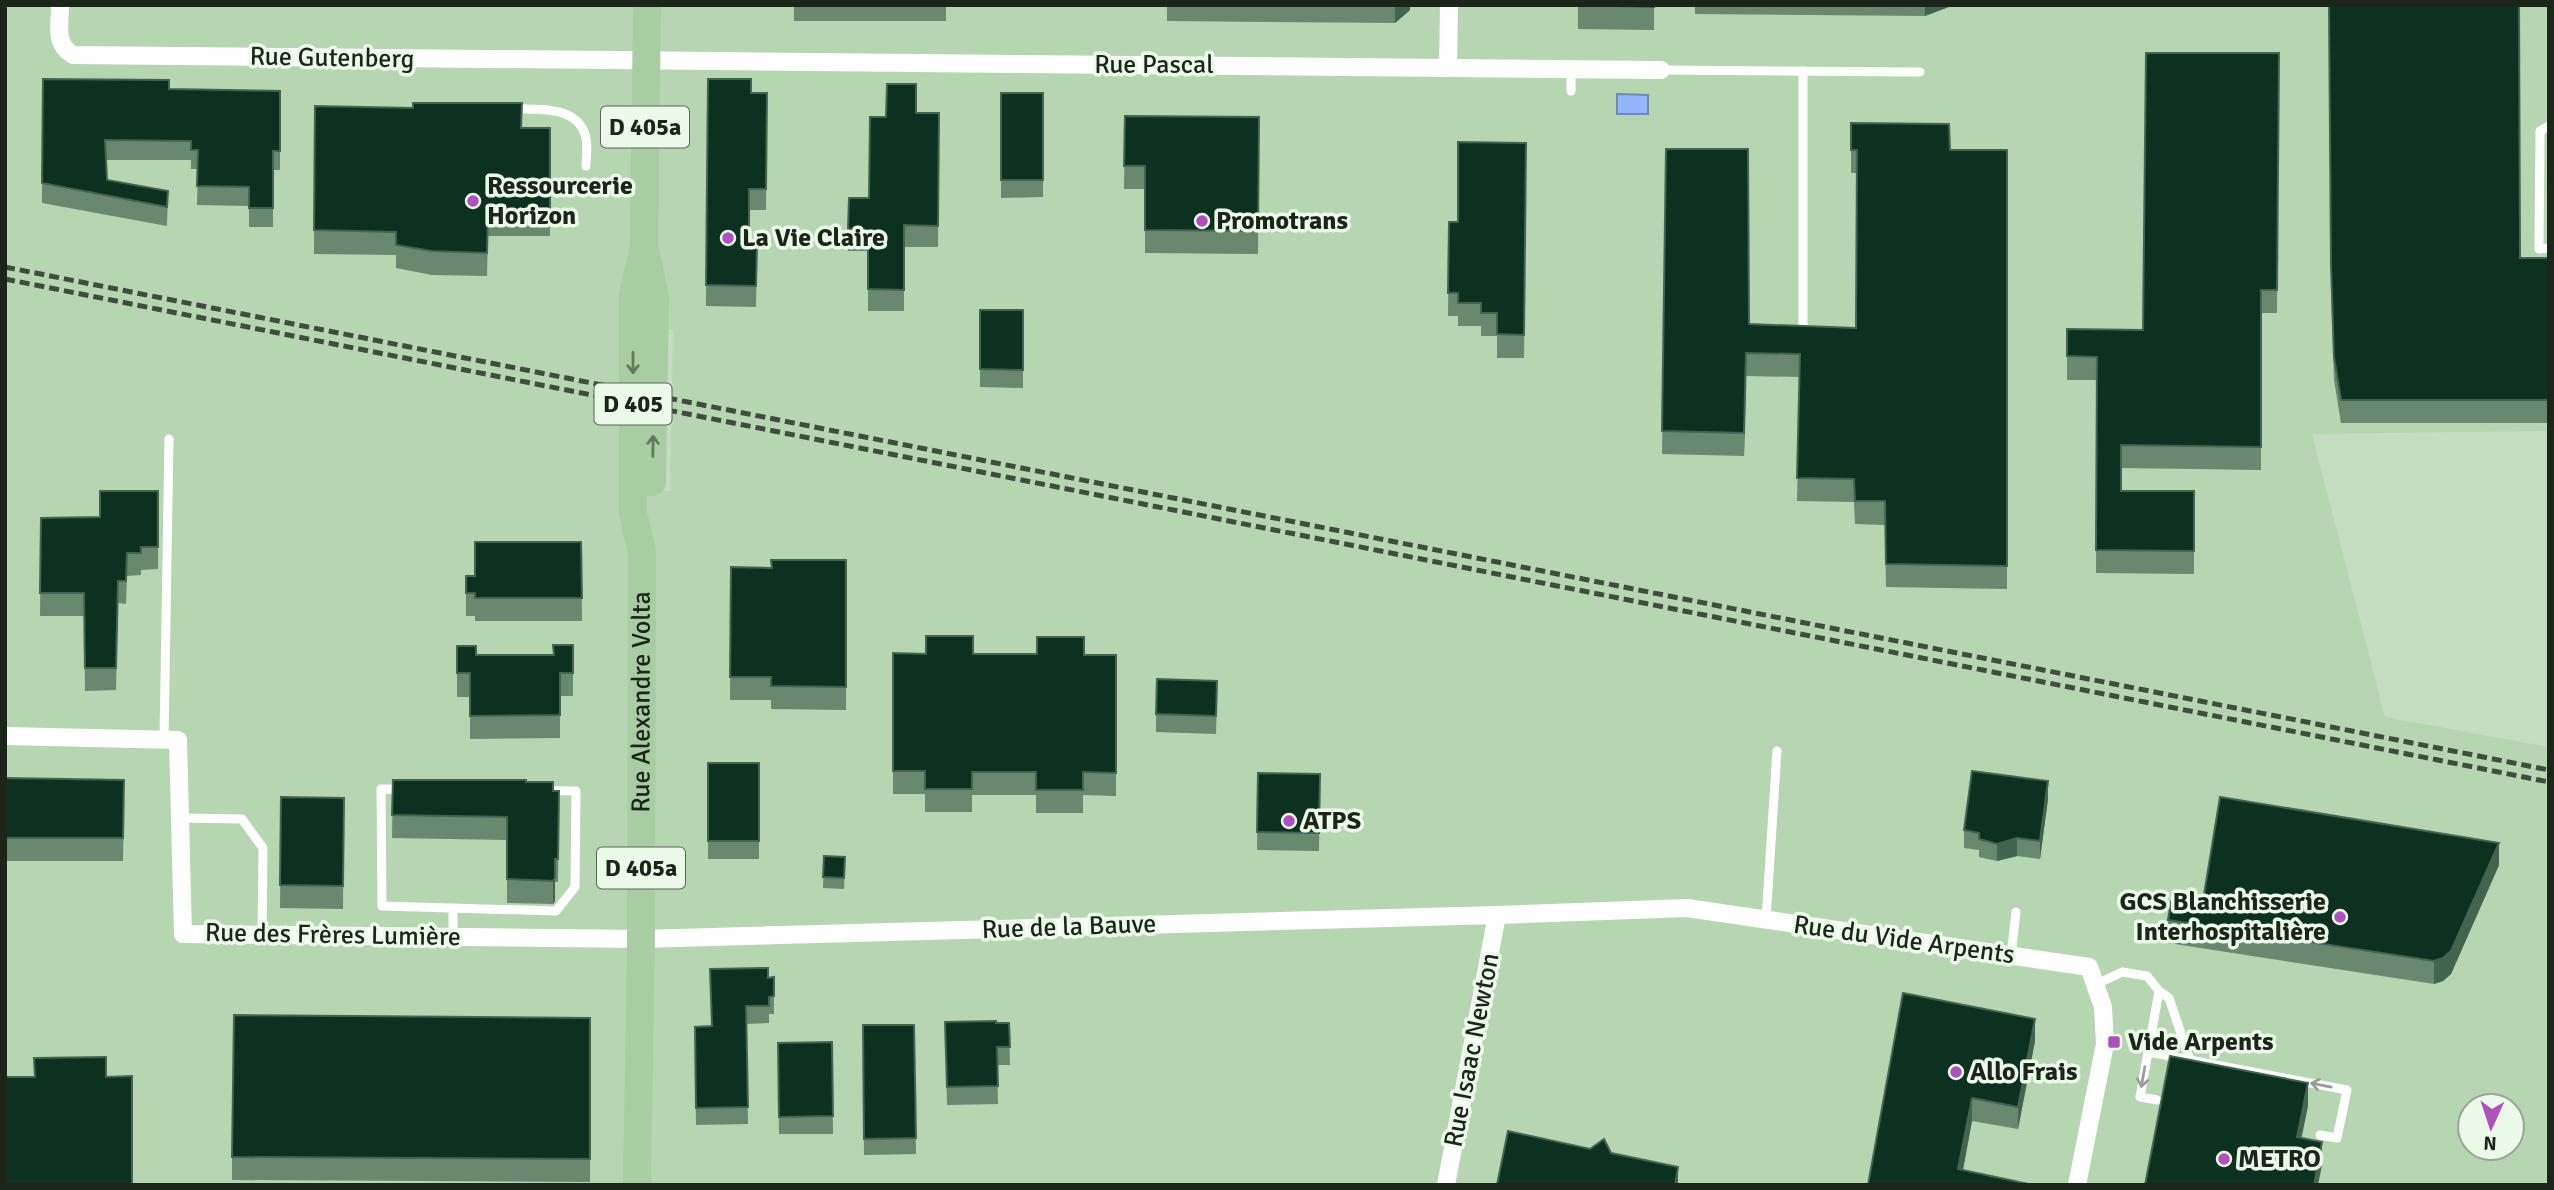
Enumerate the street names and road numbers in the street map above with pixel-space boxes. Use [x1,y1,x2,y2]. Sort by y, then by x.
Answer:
street label: Rue Gutenberg [249,41,415,75]
street label: Rue Pascal [1094,49,1214,81]
road number: D 405a [601,106,689,148]
road number: D 405 [594,384,672,424]
street label: Rue Alexandre Volta [625,591,658,813]
road number: D 405a [597,848,685,888]
street label: Rue de la Bauve [981,908,1157,946]
street label: Rue du Vide Arpents [1791,909,2017,971]
street label: Rue des Frères Lumière [205,917,461,953]
street label: Rue Isaac Newton [1437,950,1507,1150]

